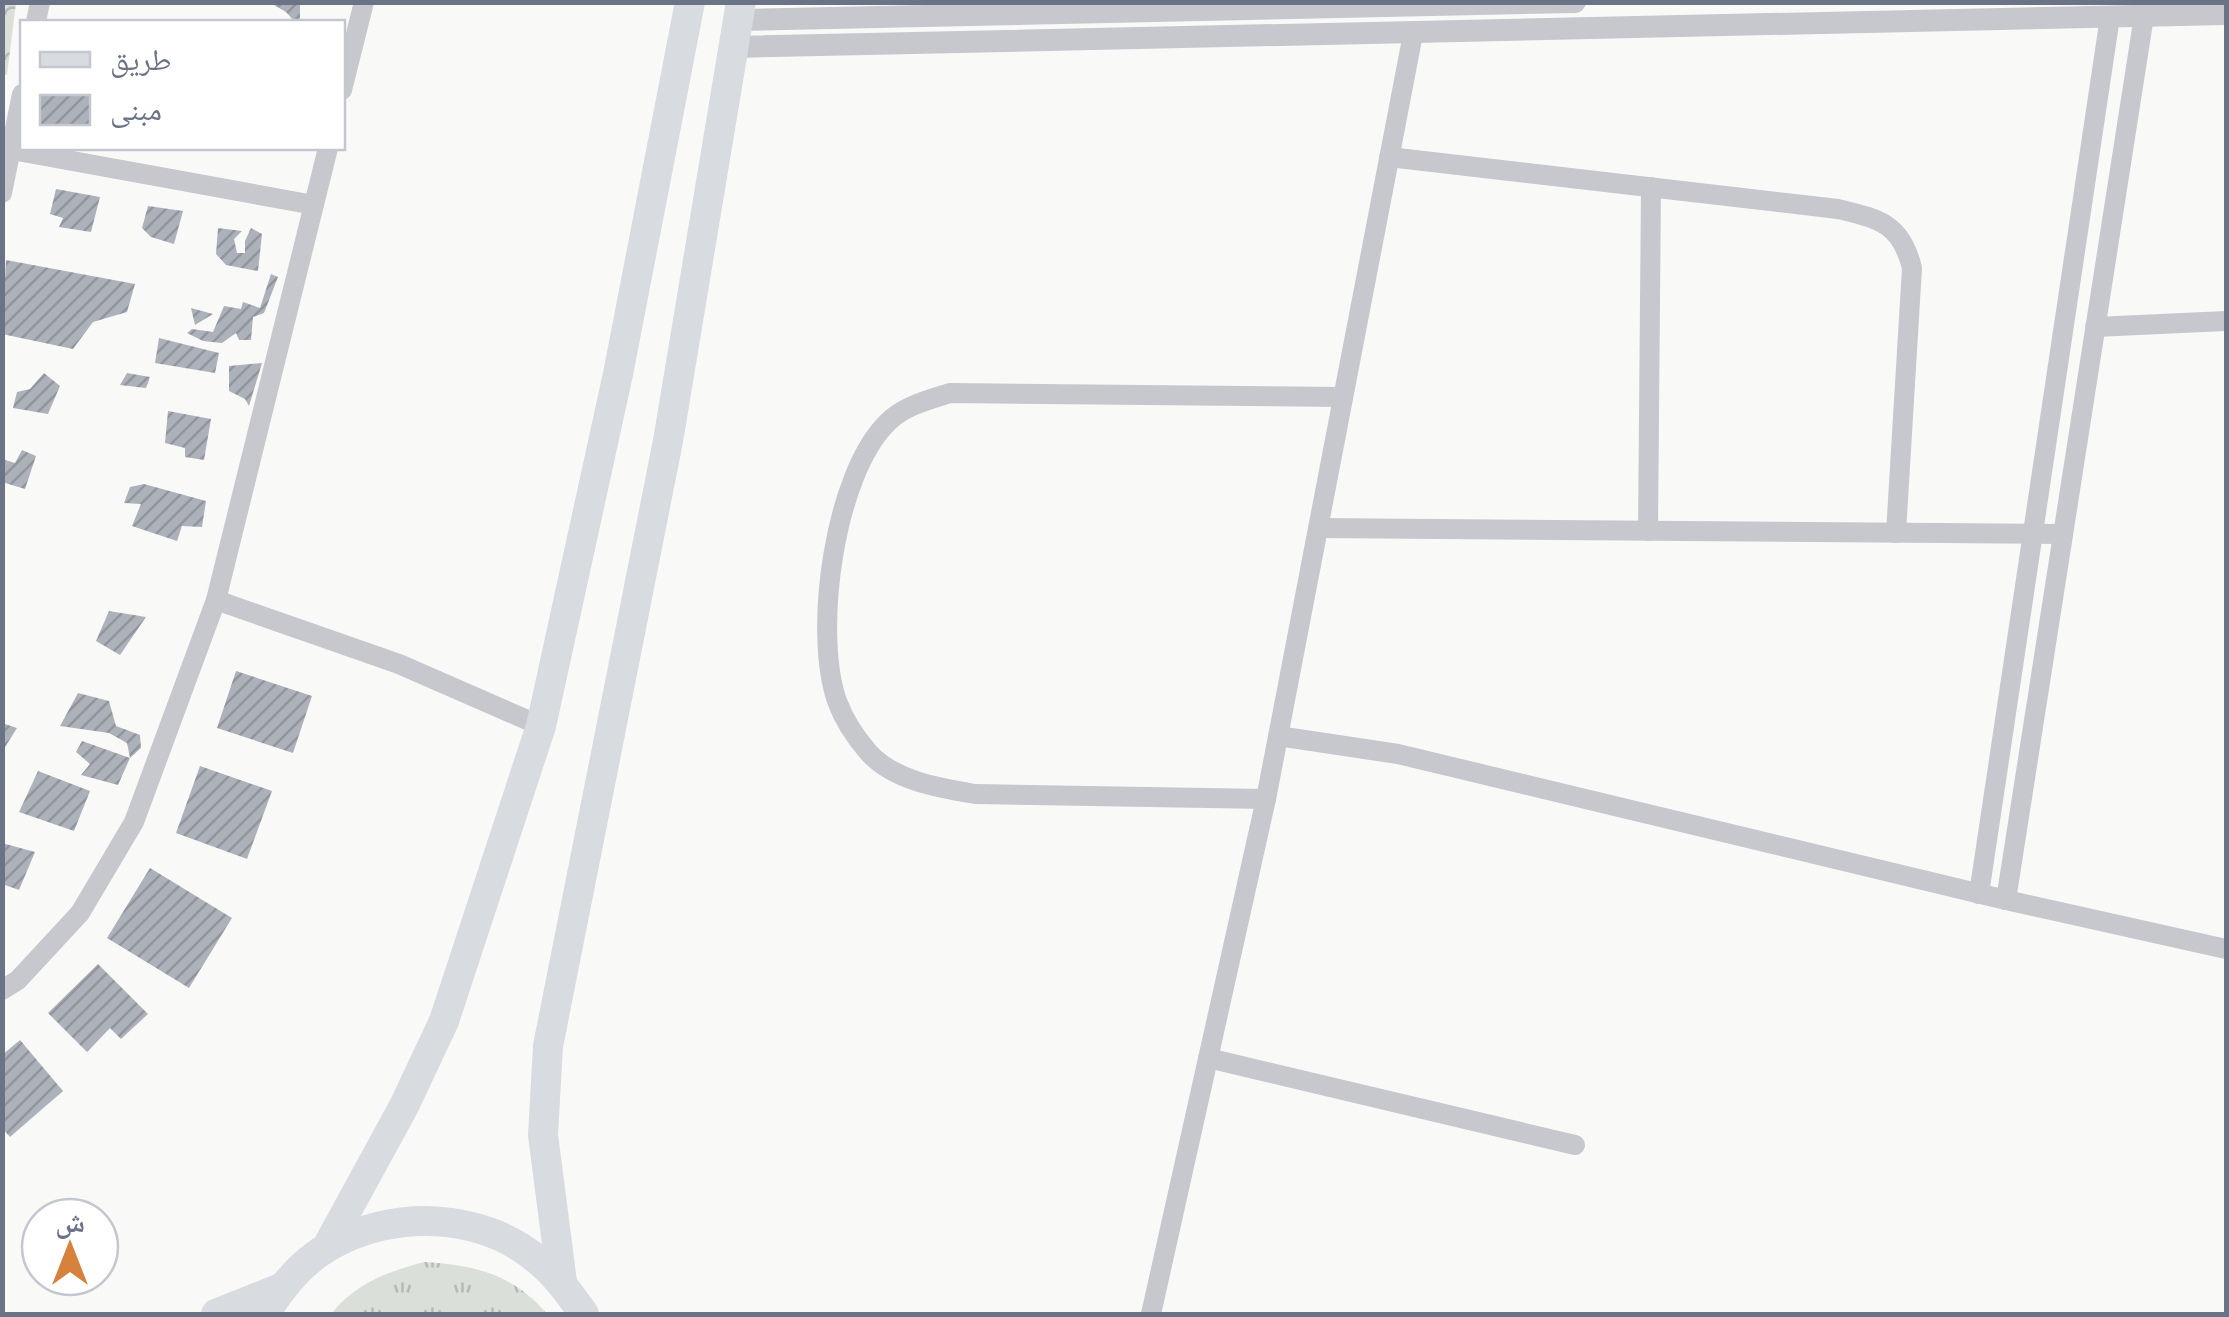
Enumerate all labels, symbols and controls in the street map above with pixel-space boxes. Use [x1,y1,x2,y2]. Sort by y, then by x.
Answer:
legend [20,20,345,150]
text: طريق [110,39,171,78]
text: مبنى [110,89,162,128]
north arrow [20,1197,120,1297]
text: ش [55,1203,85,1240]

